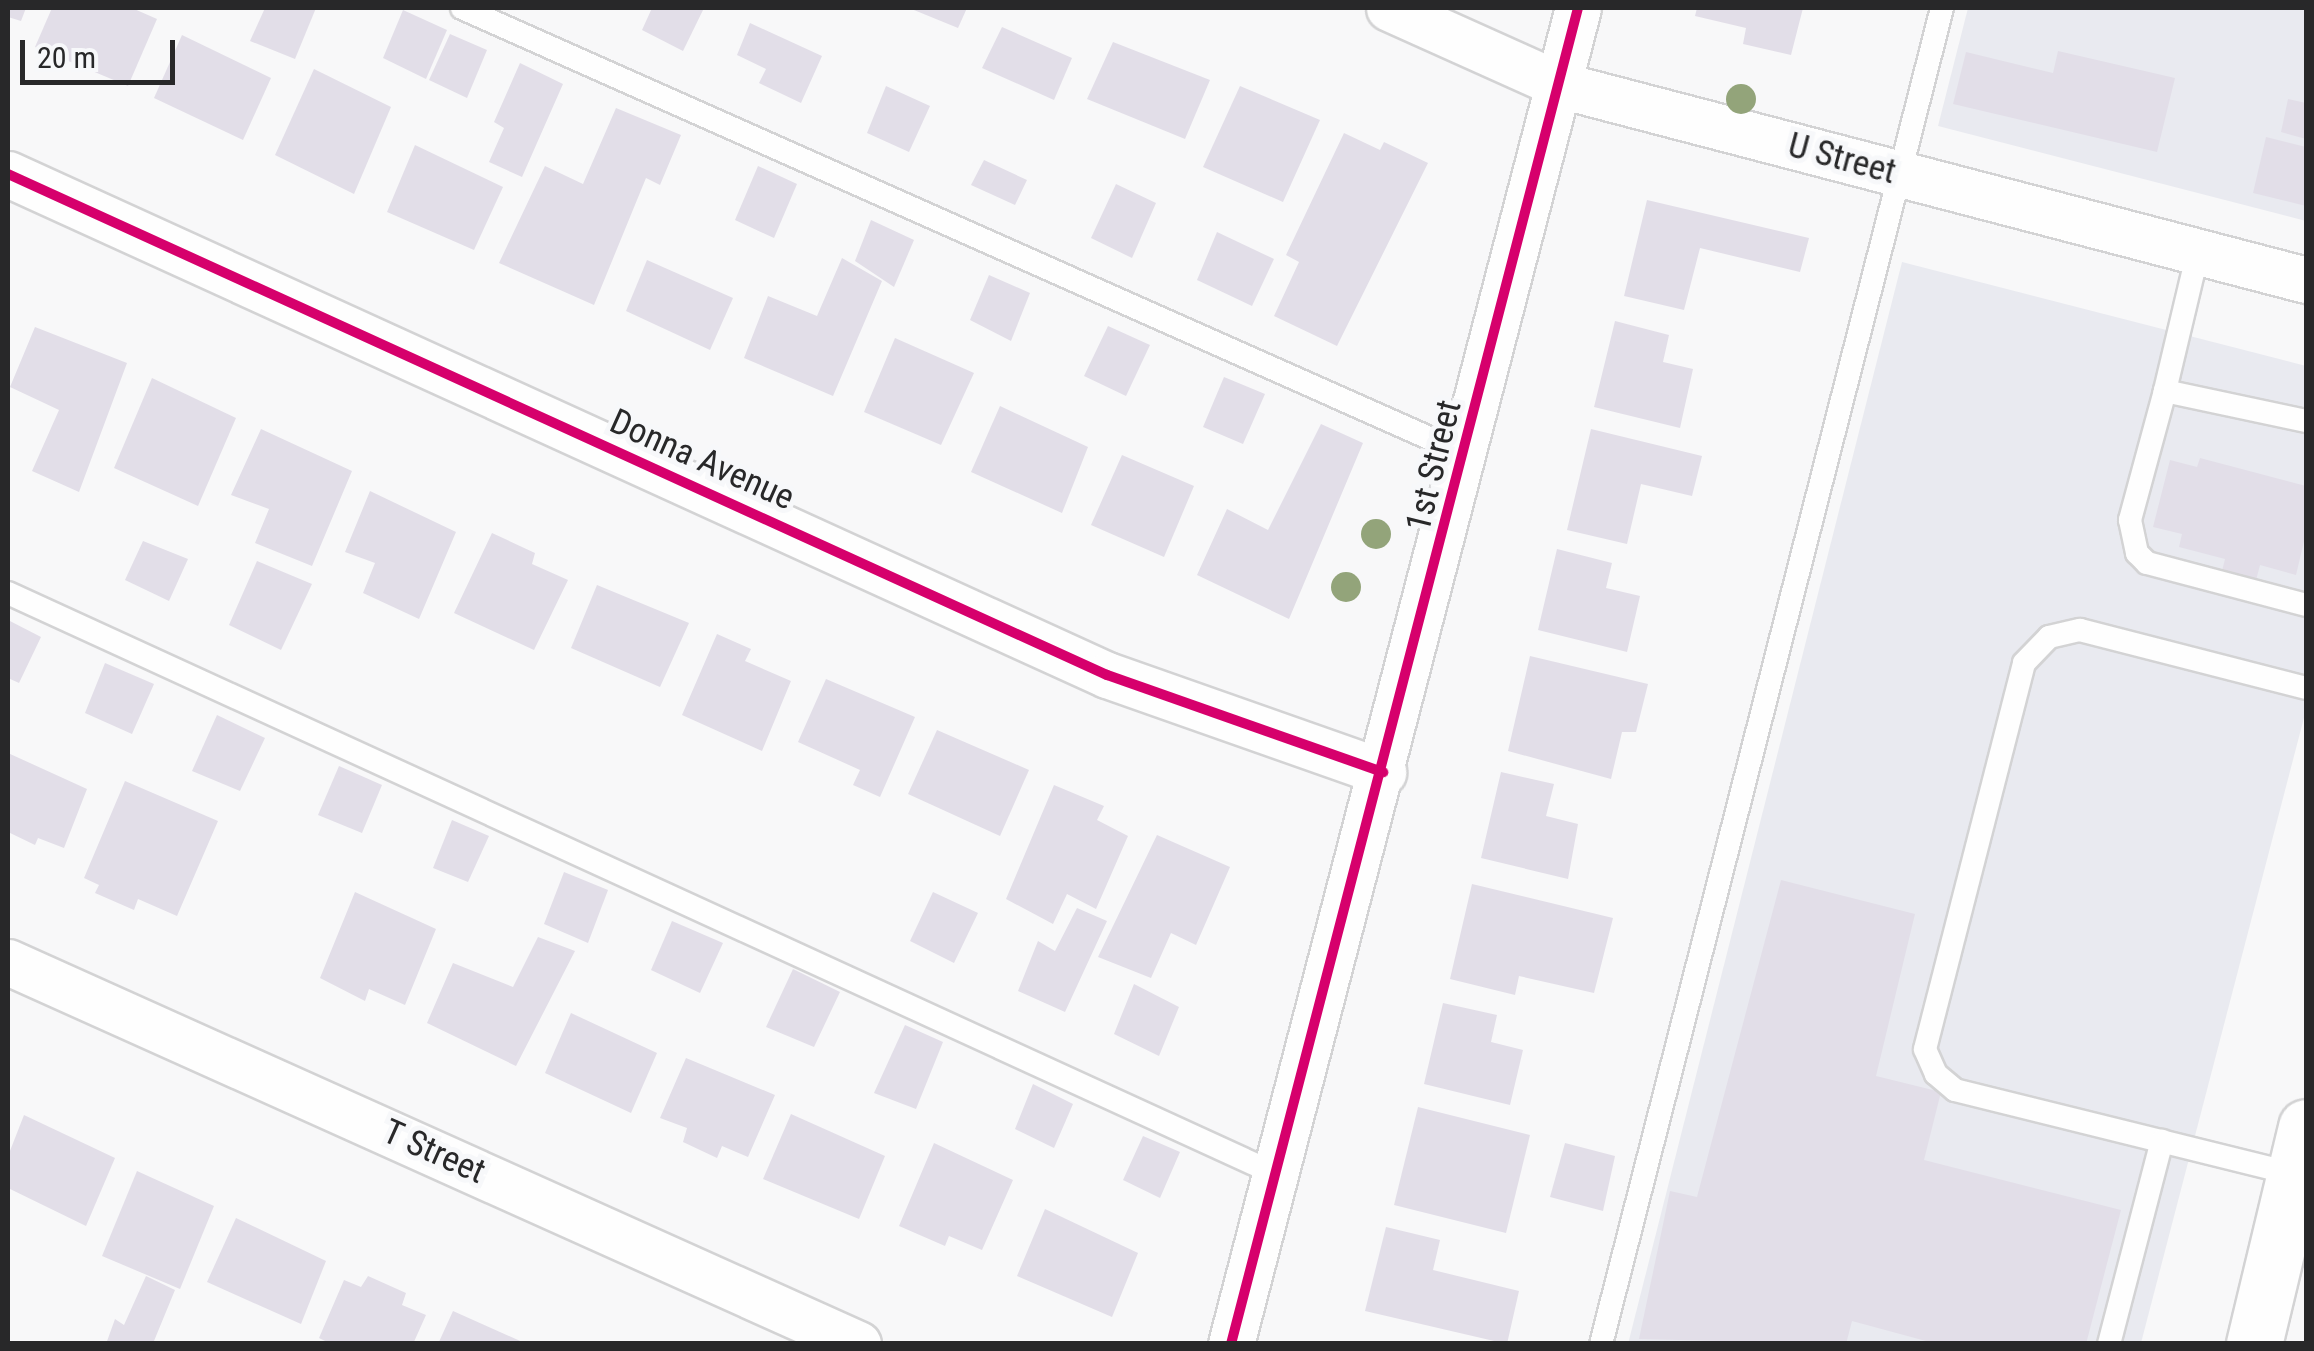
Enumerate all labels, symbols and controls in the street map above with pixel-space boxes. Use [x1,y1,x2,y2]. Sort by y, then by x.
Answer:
scale bar [25,20,180,82]
text: 20 m [37,40,96,75]
street label: U Street [1784,125,1900,193]
street label: 1st Street [1397,396,1471,536]
street label: Donna Avenue [603,401,801,519]
street label: T Street [376,1111,492,1193]

